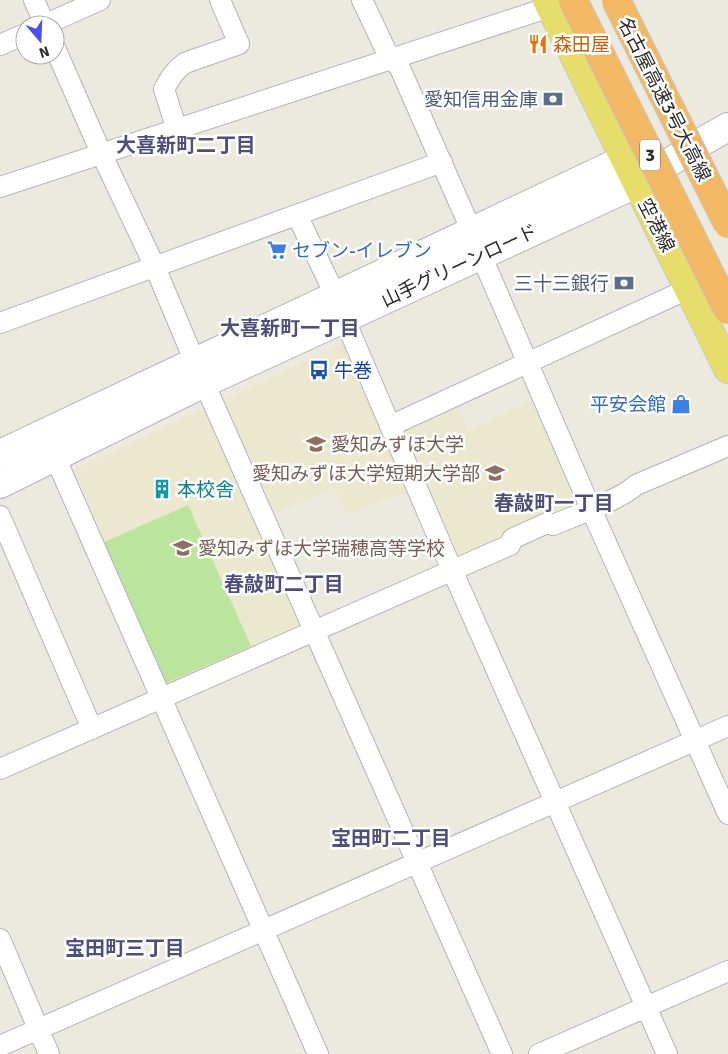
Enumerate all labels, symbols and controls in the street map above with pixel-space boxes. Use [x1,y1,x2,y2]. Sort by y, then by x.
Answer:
street label: 名古屋高速3号大高線 [614,13,716,185]
north arrow [15,15,65,65]
restaurant icon: 森田屋 [527,33,549,55]
place label: 森田屋 [553,33,610,57]
text: N [37,42,51,61]
place label: 愛知信用金庫 [424,88,538,112]
bank icon: 愛知信用金庫 [542,88,564,110]
district label: 大喜新町二丁目 [116,133,256,158]
road number: 3 [640,140,660,170]
street label: 空港線 [632,195,680,256]
street label: 山手グリーンロード [377,219,542,313]
supermarket icon: セブン-イレブン [266,239,288,261]
place label: セブン-イレブン [292,239,432,263]
place label: 三十三銀行 [514,272,609,296]
bank icon: 三十三銀行 [613,272,635,294]
district label: 大喜新町一丁目 [220,316,360,341]
bus stop icon: 牛巻 [308,359,330,381]
place label: 牛巻 [334,359,372,383]
place label: 平安会館 [590,393,666,417]
shop icon: 平安会館 [670,393,692,415]
school or university icon: 愛知みずほ大学 [305,433,327,455]
place label: 愛知みずほ大学 [331,433,464,457]
place label: 愛知みずほ大学短期大学部 [252,462,480,486]
school or university icon: 愛知みずほ大学短期大学部 [484,462,506,484]
building icon: 本校舎 [151,478,173,500]
place label: 本校舎 [177,478,234,502]
district label: 春敲町一丁目 [494,491,614,516]
school or university icon: 愛知みずほ大学瑞穂高等学校 [172,537,194,559]
place label: 愛知みずほ大学瑞穂高等学校 [198,537,445,561]
district label: 春敲町二丁目 [224,572,344,597]
district label: 宝田町二丁目 [331,826,451,851]
district label: 宝田町三丁目 [65,936,185,961]

